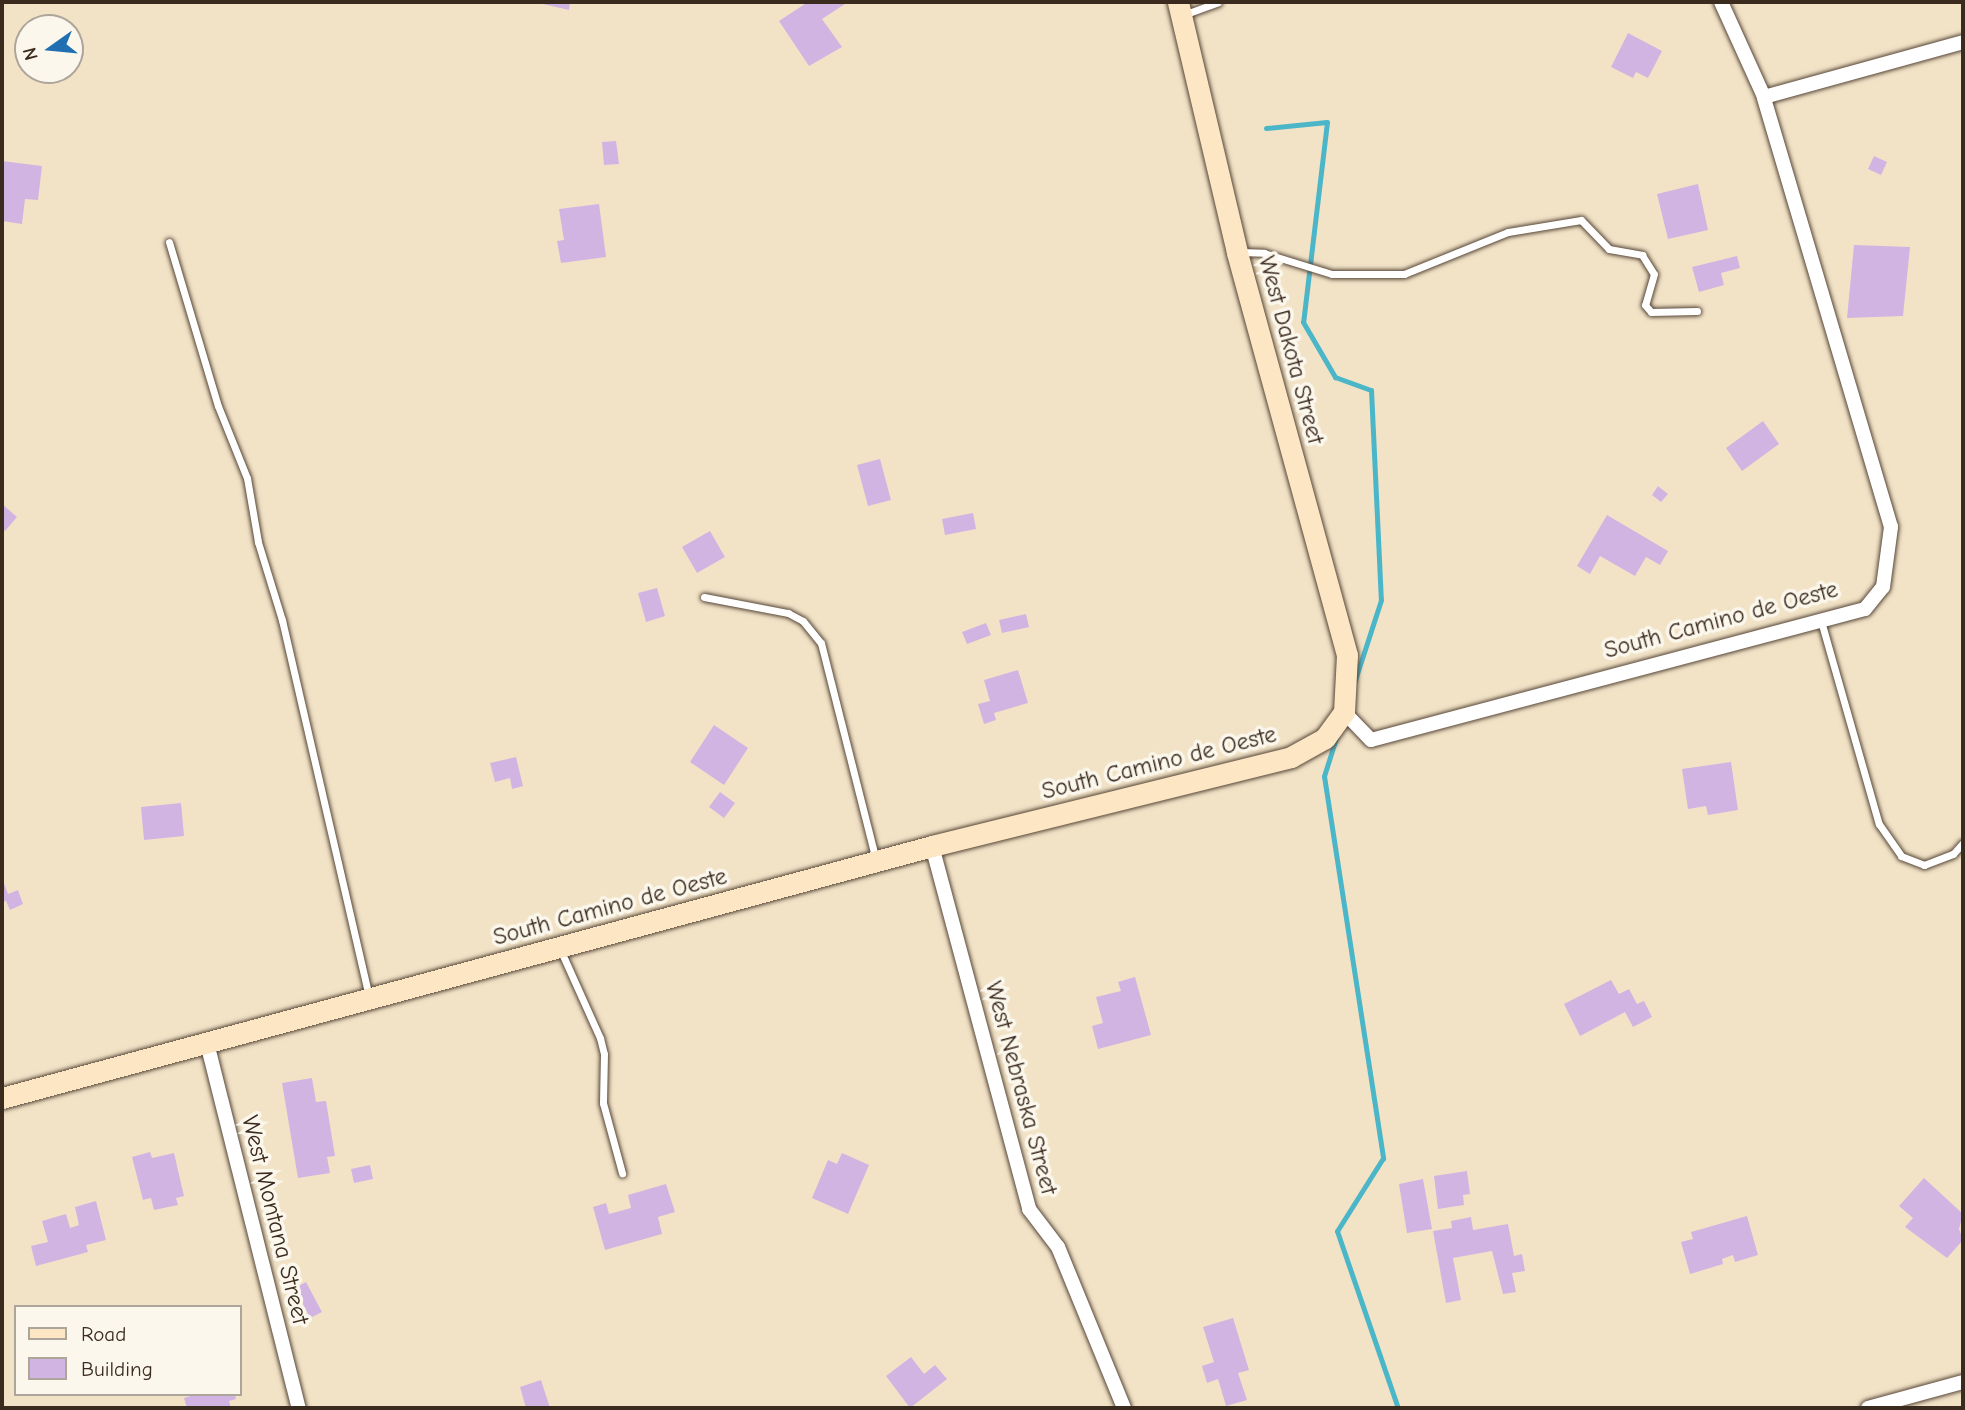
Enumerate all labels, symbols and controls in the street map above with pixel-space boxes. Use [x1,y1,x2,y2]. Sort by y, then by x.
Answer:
north arrow [14,14,84,84]
text: N [18,45,43,63]
street label: West Dakota Street [1252,253,1330,447]
street label: South Camino de Oeste [1601,575,1841,665]
street label: South Camino de Oeste [1039,720,1279,806]
street label: South Camino de Oeste [490,862,730,952]
street label: West Nebraska Street [979,978,1063,1198]
street label: West Montana Street [235,1112,315,1328]
legend [14,1305,242,1396]
text: Road [81,1322,126,1346]
text: Building [81,1357,153,1381]

